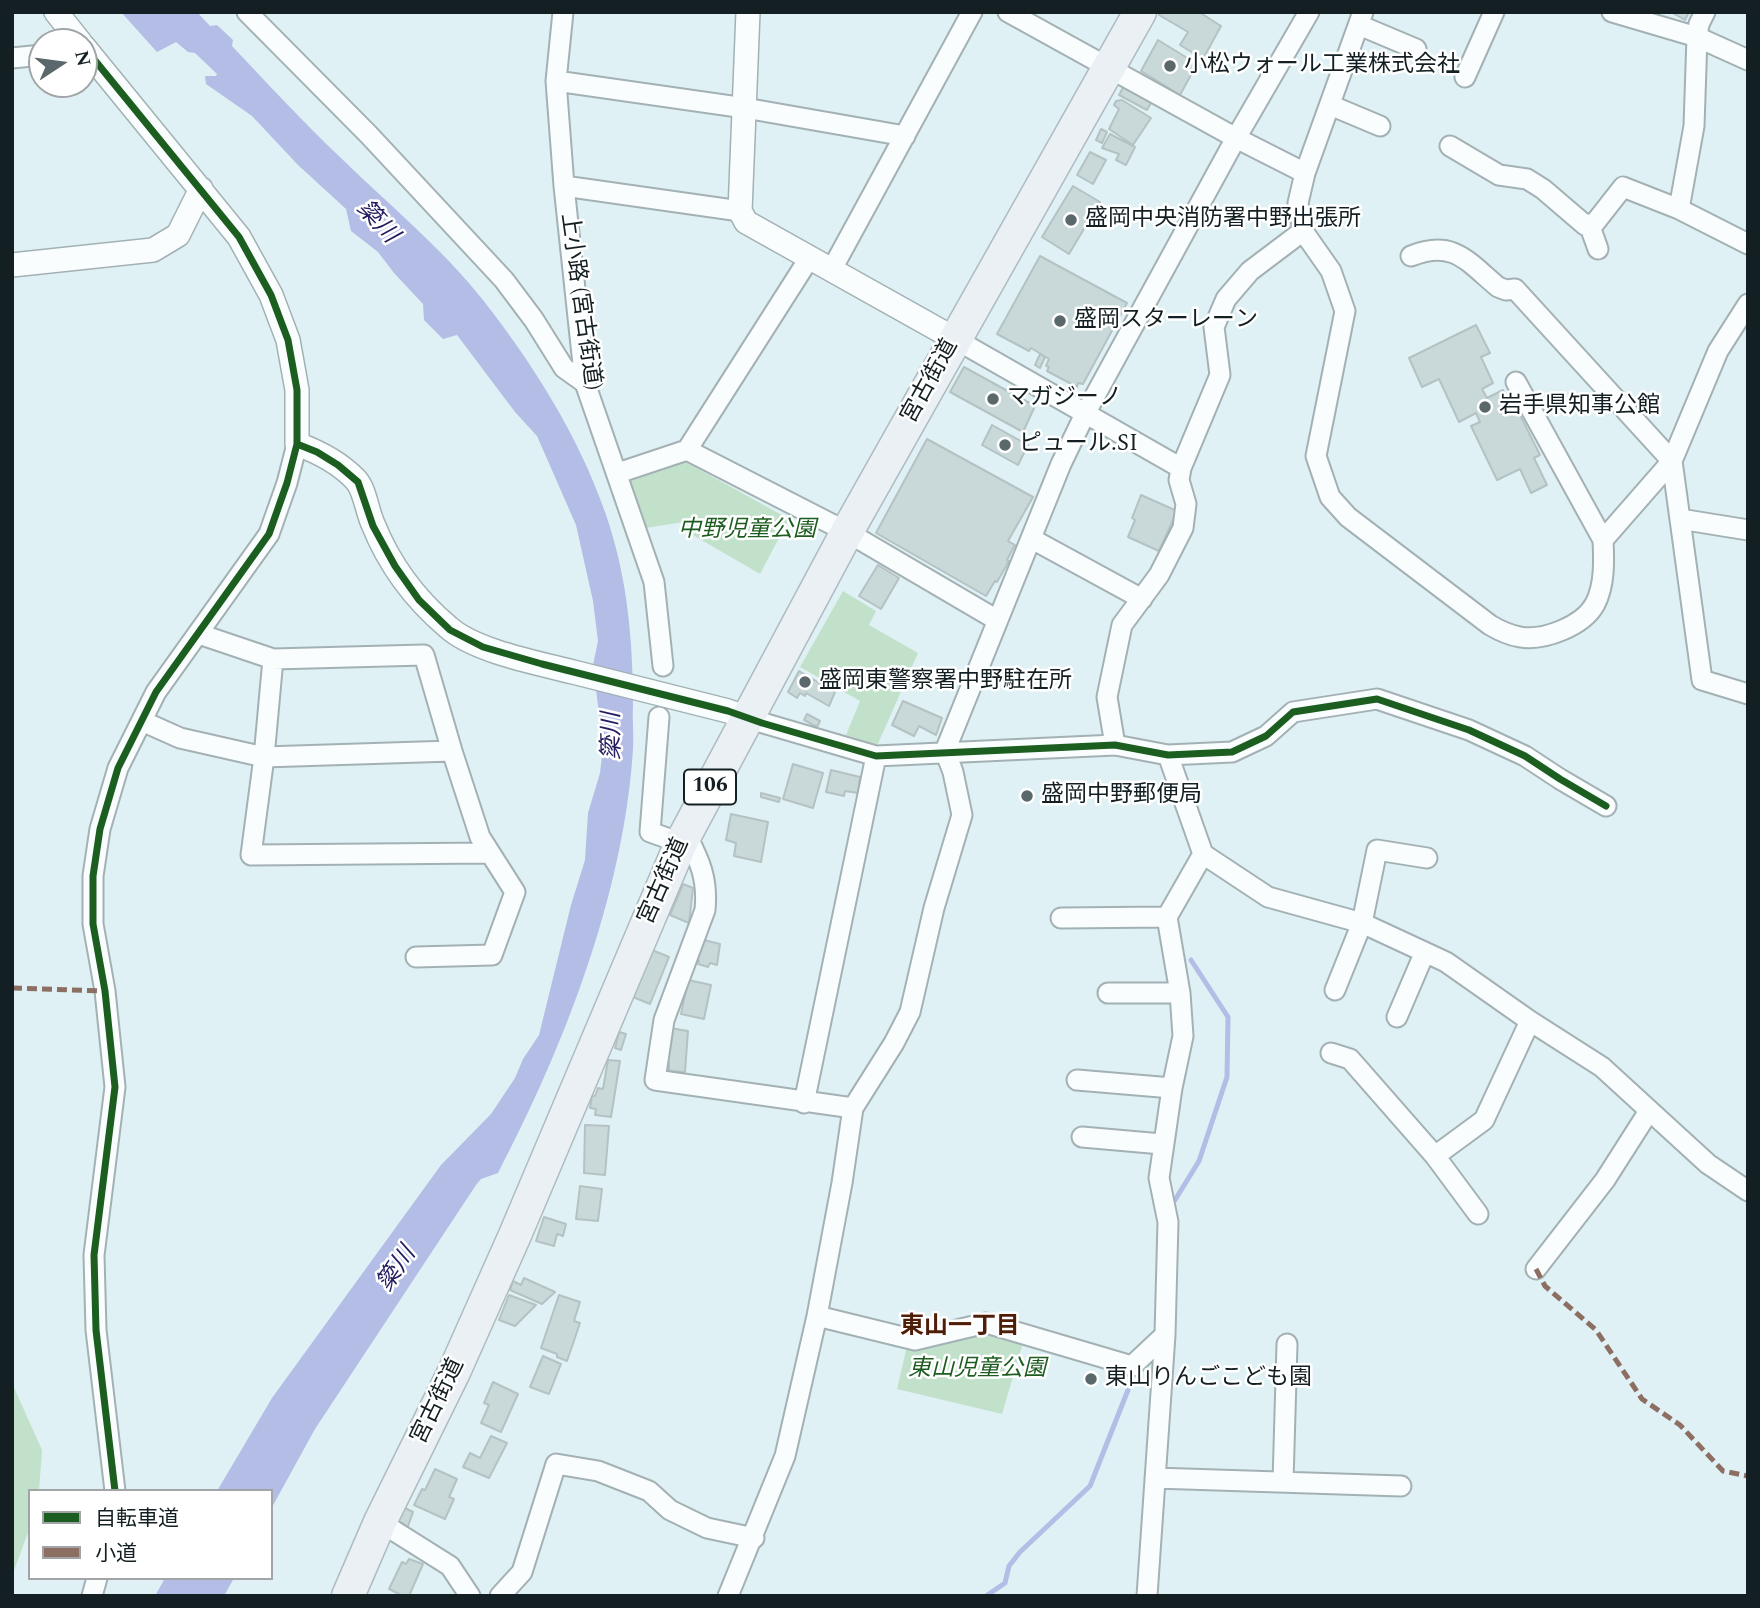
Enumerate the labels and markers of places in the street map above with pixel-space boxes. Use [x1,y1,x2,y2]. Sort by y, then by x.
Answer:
place label: 小松ウォール工業株式会社 [1184,52,1460,80]
marker: 小松ウォール工業株式会社 [1162,58,1178,74]
place label: 盛岡中央消防署中野出張所 [1085,206,1361,234]
marker: 盛岡中央消防署中野出張所 [1063,212,1079,228]
place label: 盛岡スターレーン [1074,307,1258,335]
marker: 盛岡スターレーン [1052,313,1068,329]
place label: マガジーノ [1007,385,1122,413]
marker: マガジーノ [985,391,1001,407]
place label: 岩手県知事公館 [1499,393,1660,421]
marker: 岩手県知事公館 [1477,399,1493,415]
place label: ピュール.SI [1019,431,1138,459]
marker: ピュール.SI [997,437,1013,453]
place label: 盛岡東警察署中野駐在所 [819,668,1072,696]
marker: 盛岡東警察署中野駐在所 [797,674,813,690]
place label: 盛岡中野郵便局 [1041,782,1202,810]
marker: 盛岡中野郵便局 [1019,788,1035,804]
place label: 東山りんごこども園 [1105,1365,1312,1393]
marker: 東山りんごこども園 [1083,1371,1099,1387]

